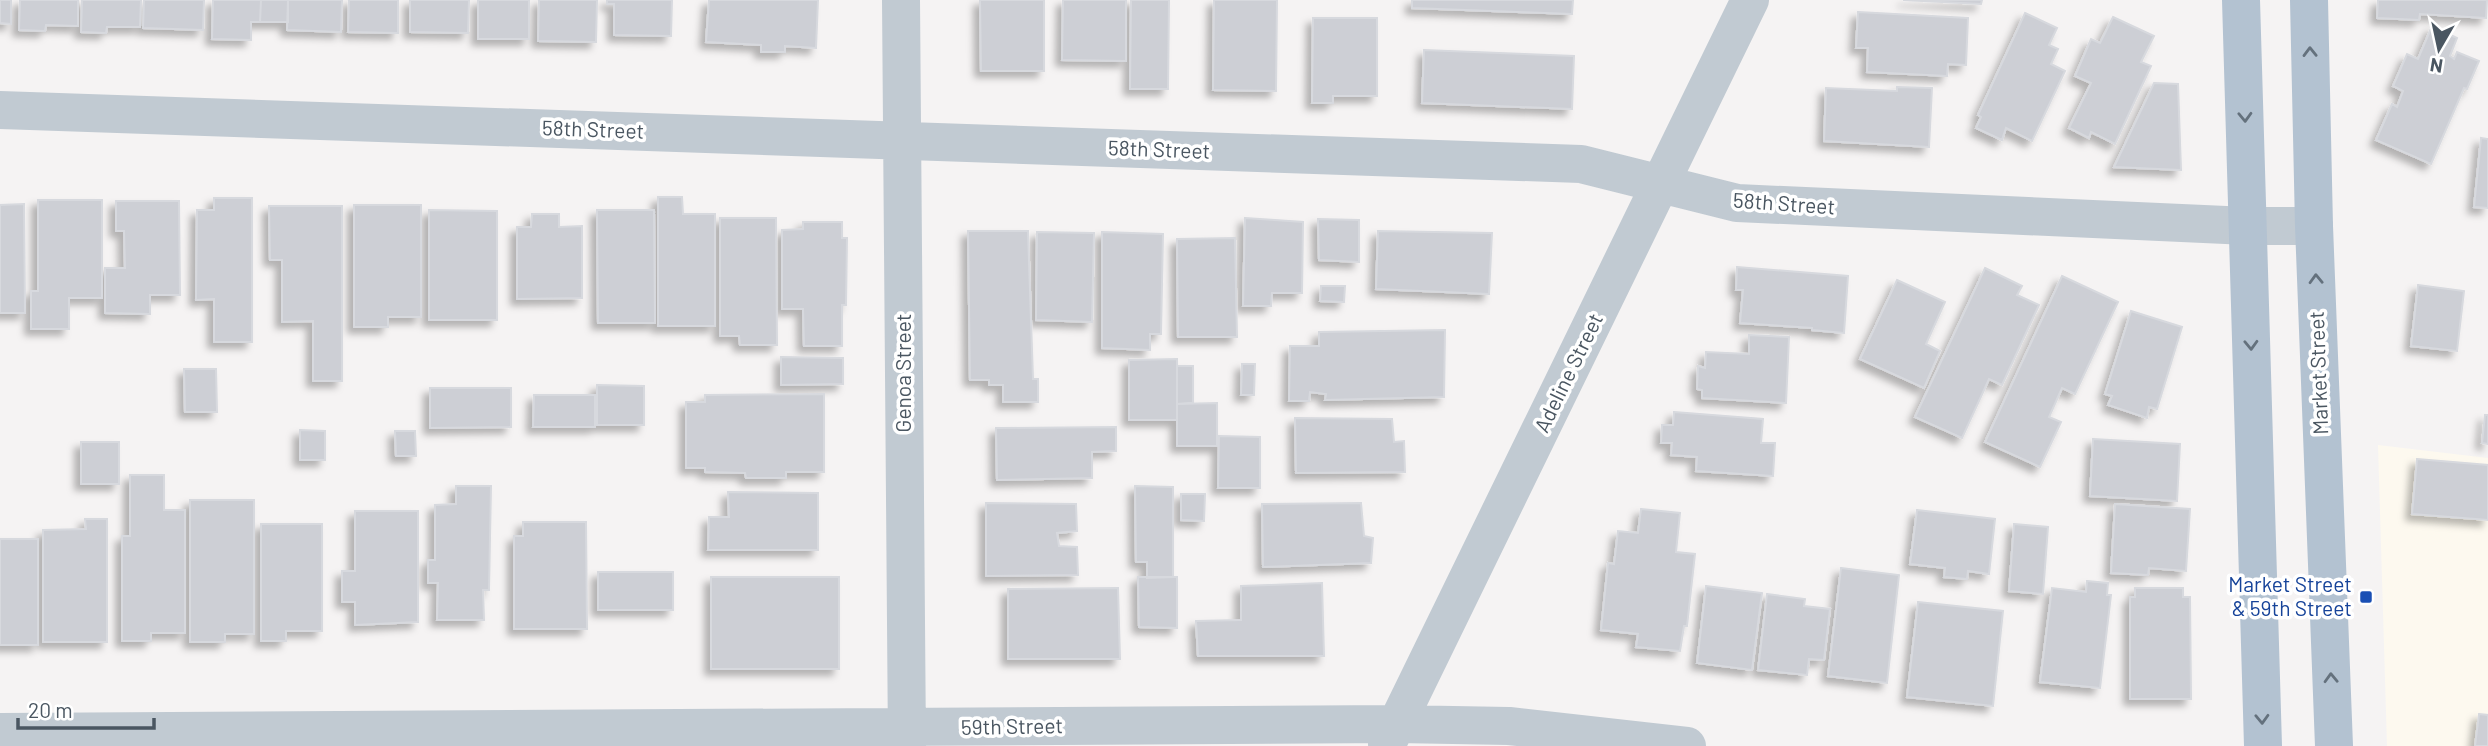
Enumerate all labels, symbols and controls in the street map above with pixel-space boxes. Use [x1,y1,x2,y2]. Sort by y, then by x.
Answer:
north arrow [2404,14,2474,84]
one-way arrow [2302,46,2318,56]
text: N [2428,54,2444,79]
one-way arrow [2237,112,2252,123]
street label: 58th Street [542,114,645,143]
street label: 58th Street [1108,134,1211,163]
street label: 58th Street [1732,186,1836,219]
one-way arrow [2308,273,2323,284]
street label: Adeline Street [1528,309,1607,436]
street label: Market Street [2303,311,2332,435]
street label: Genoa Street [890,314,915,432]
one-way arrow [2244,339,2259,350]
place label: Market Street & 59th Street [2228,571,2352,620]
marker: Market Street & 59th Street [2358,589,2374,605]
one-way arrow [2323,672,2338,683]
scale bar [18,686,154,730]
text: 20 m [28,697,73,722]
street label: 59th Street [961,712,1063,739]
one-way arrow [2255,714,2270,725]

